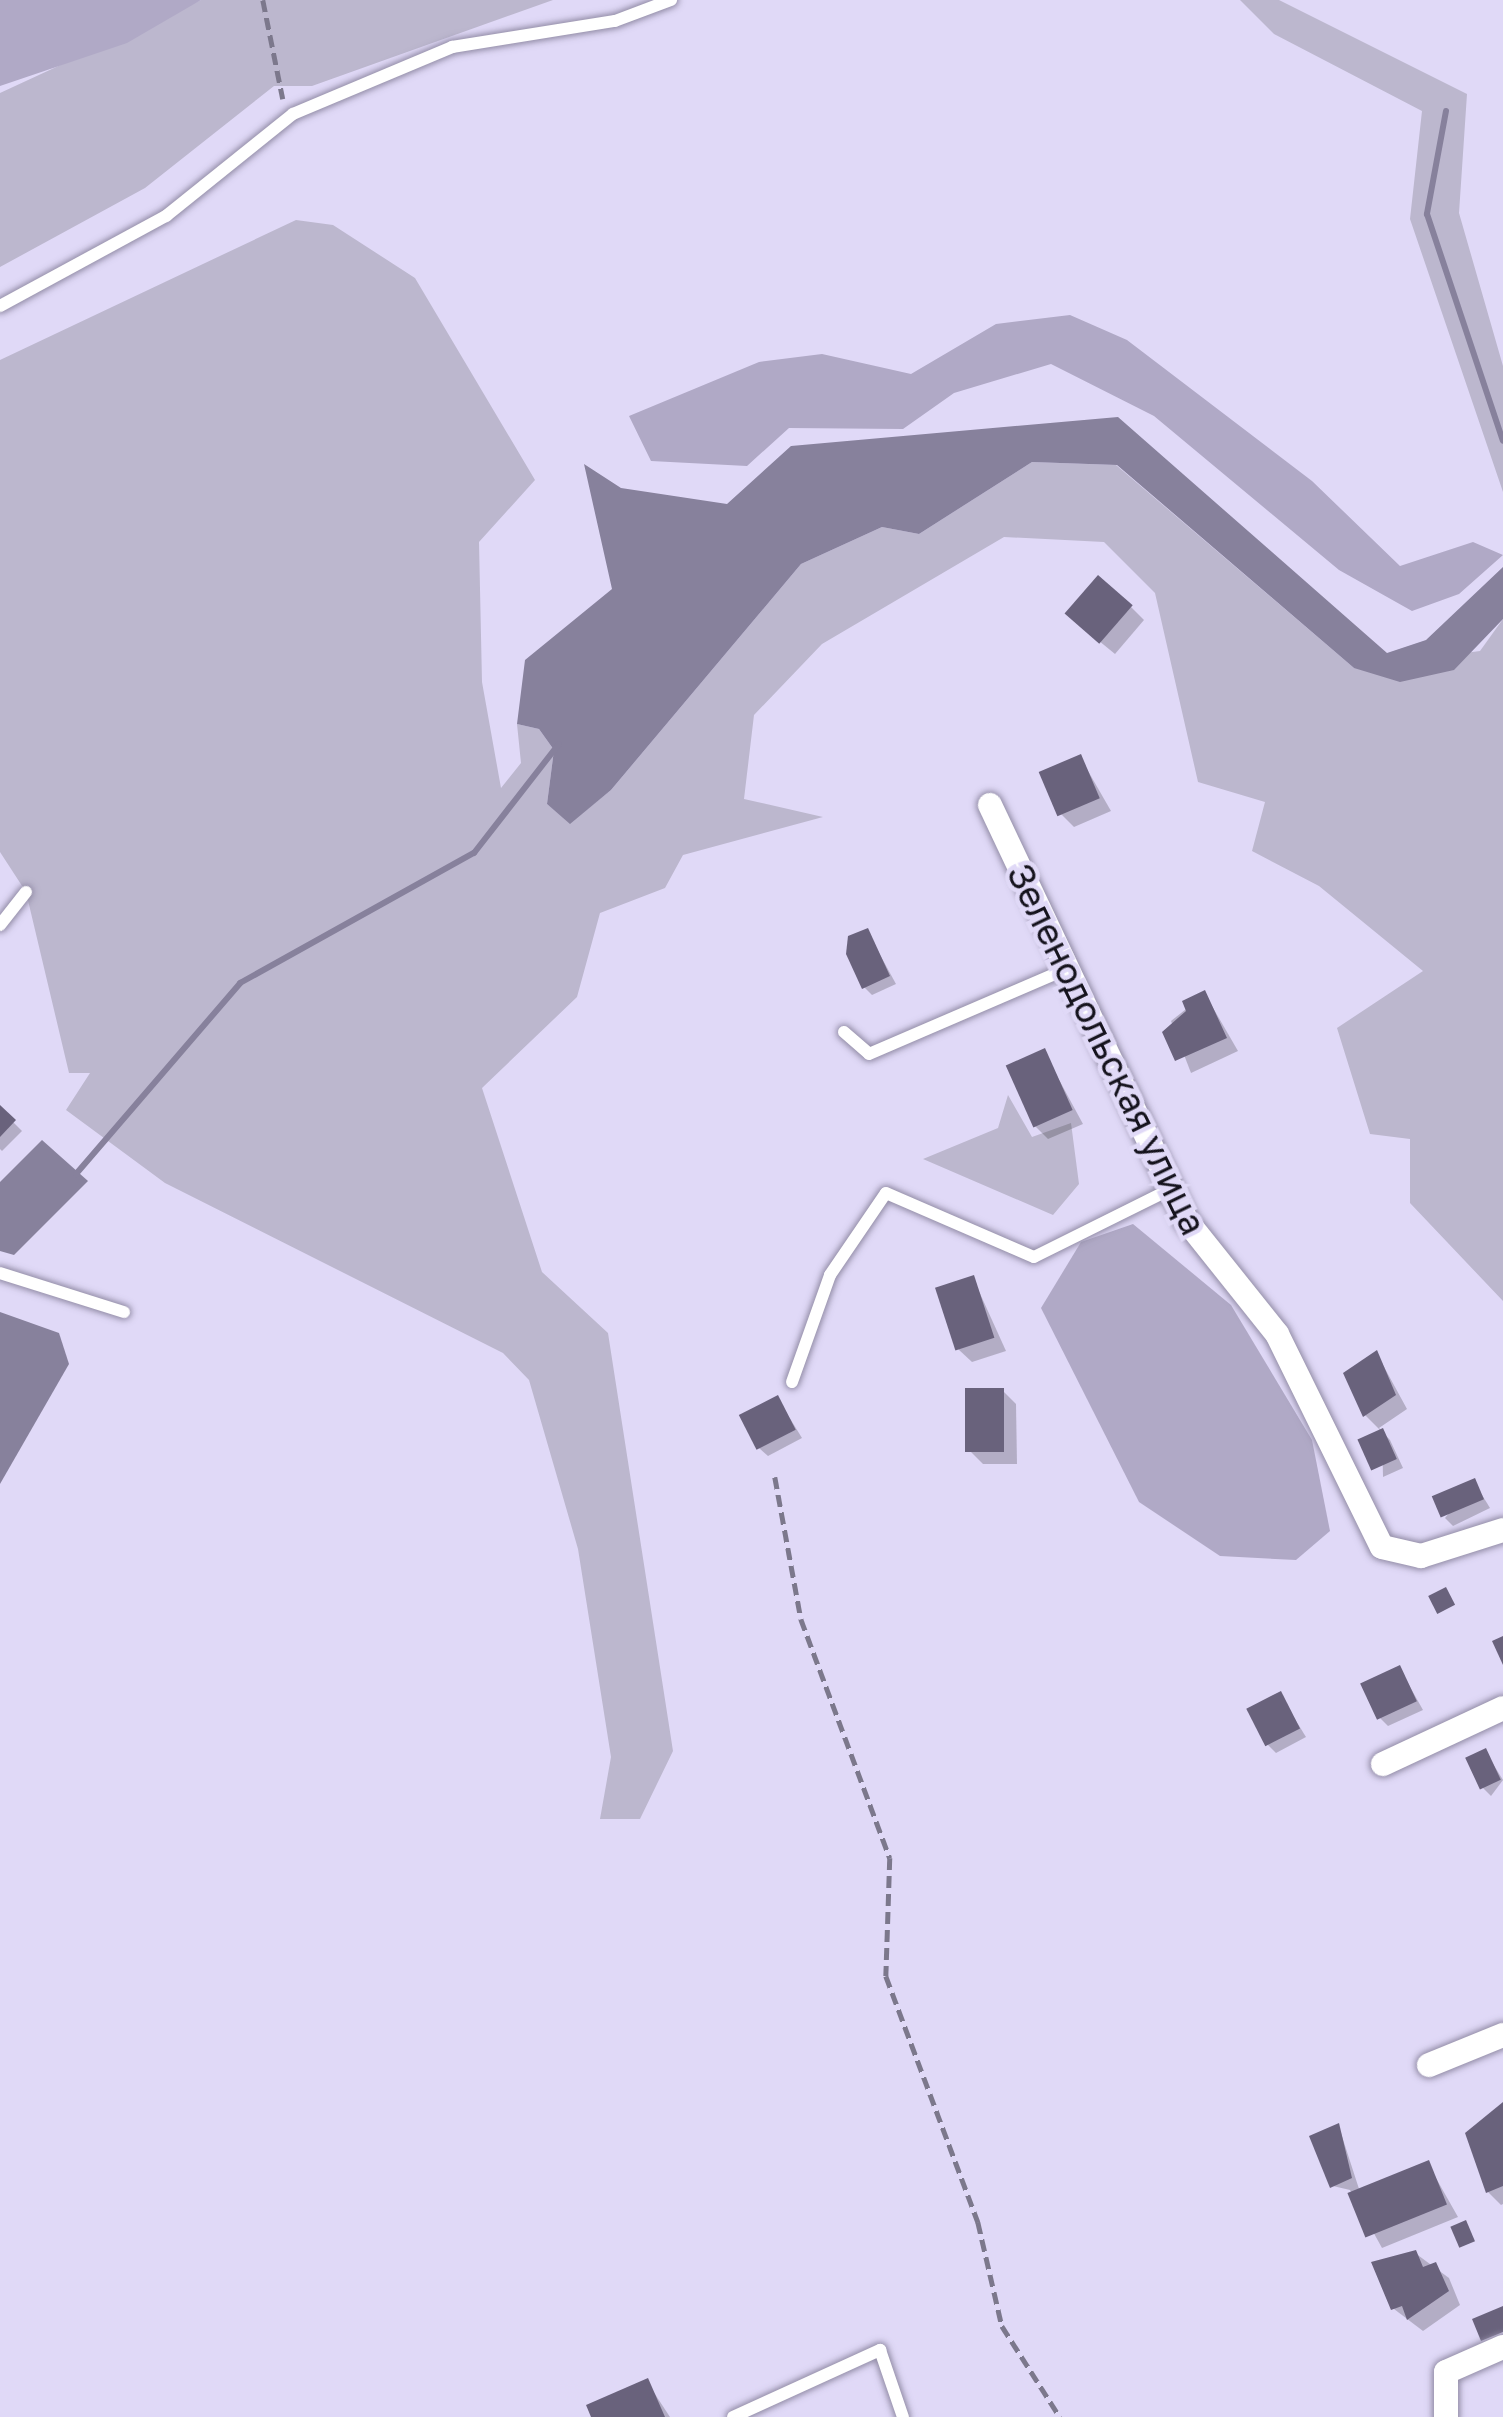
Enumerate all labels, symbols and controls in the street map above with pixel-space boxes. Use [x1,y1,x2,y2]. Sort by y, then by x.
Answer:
street label: Зеленодольская улица [998,856,1216,1242]

